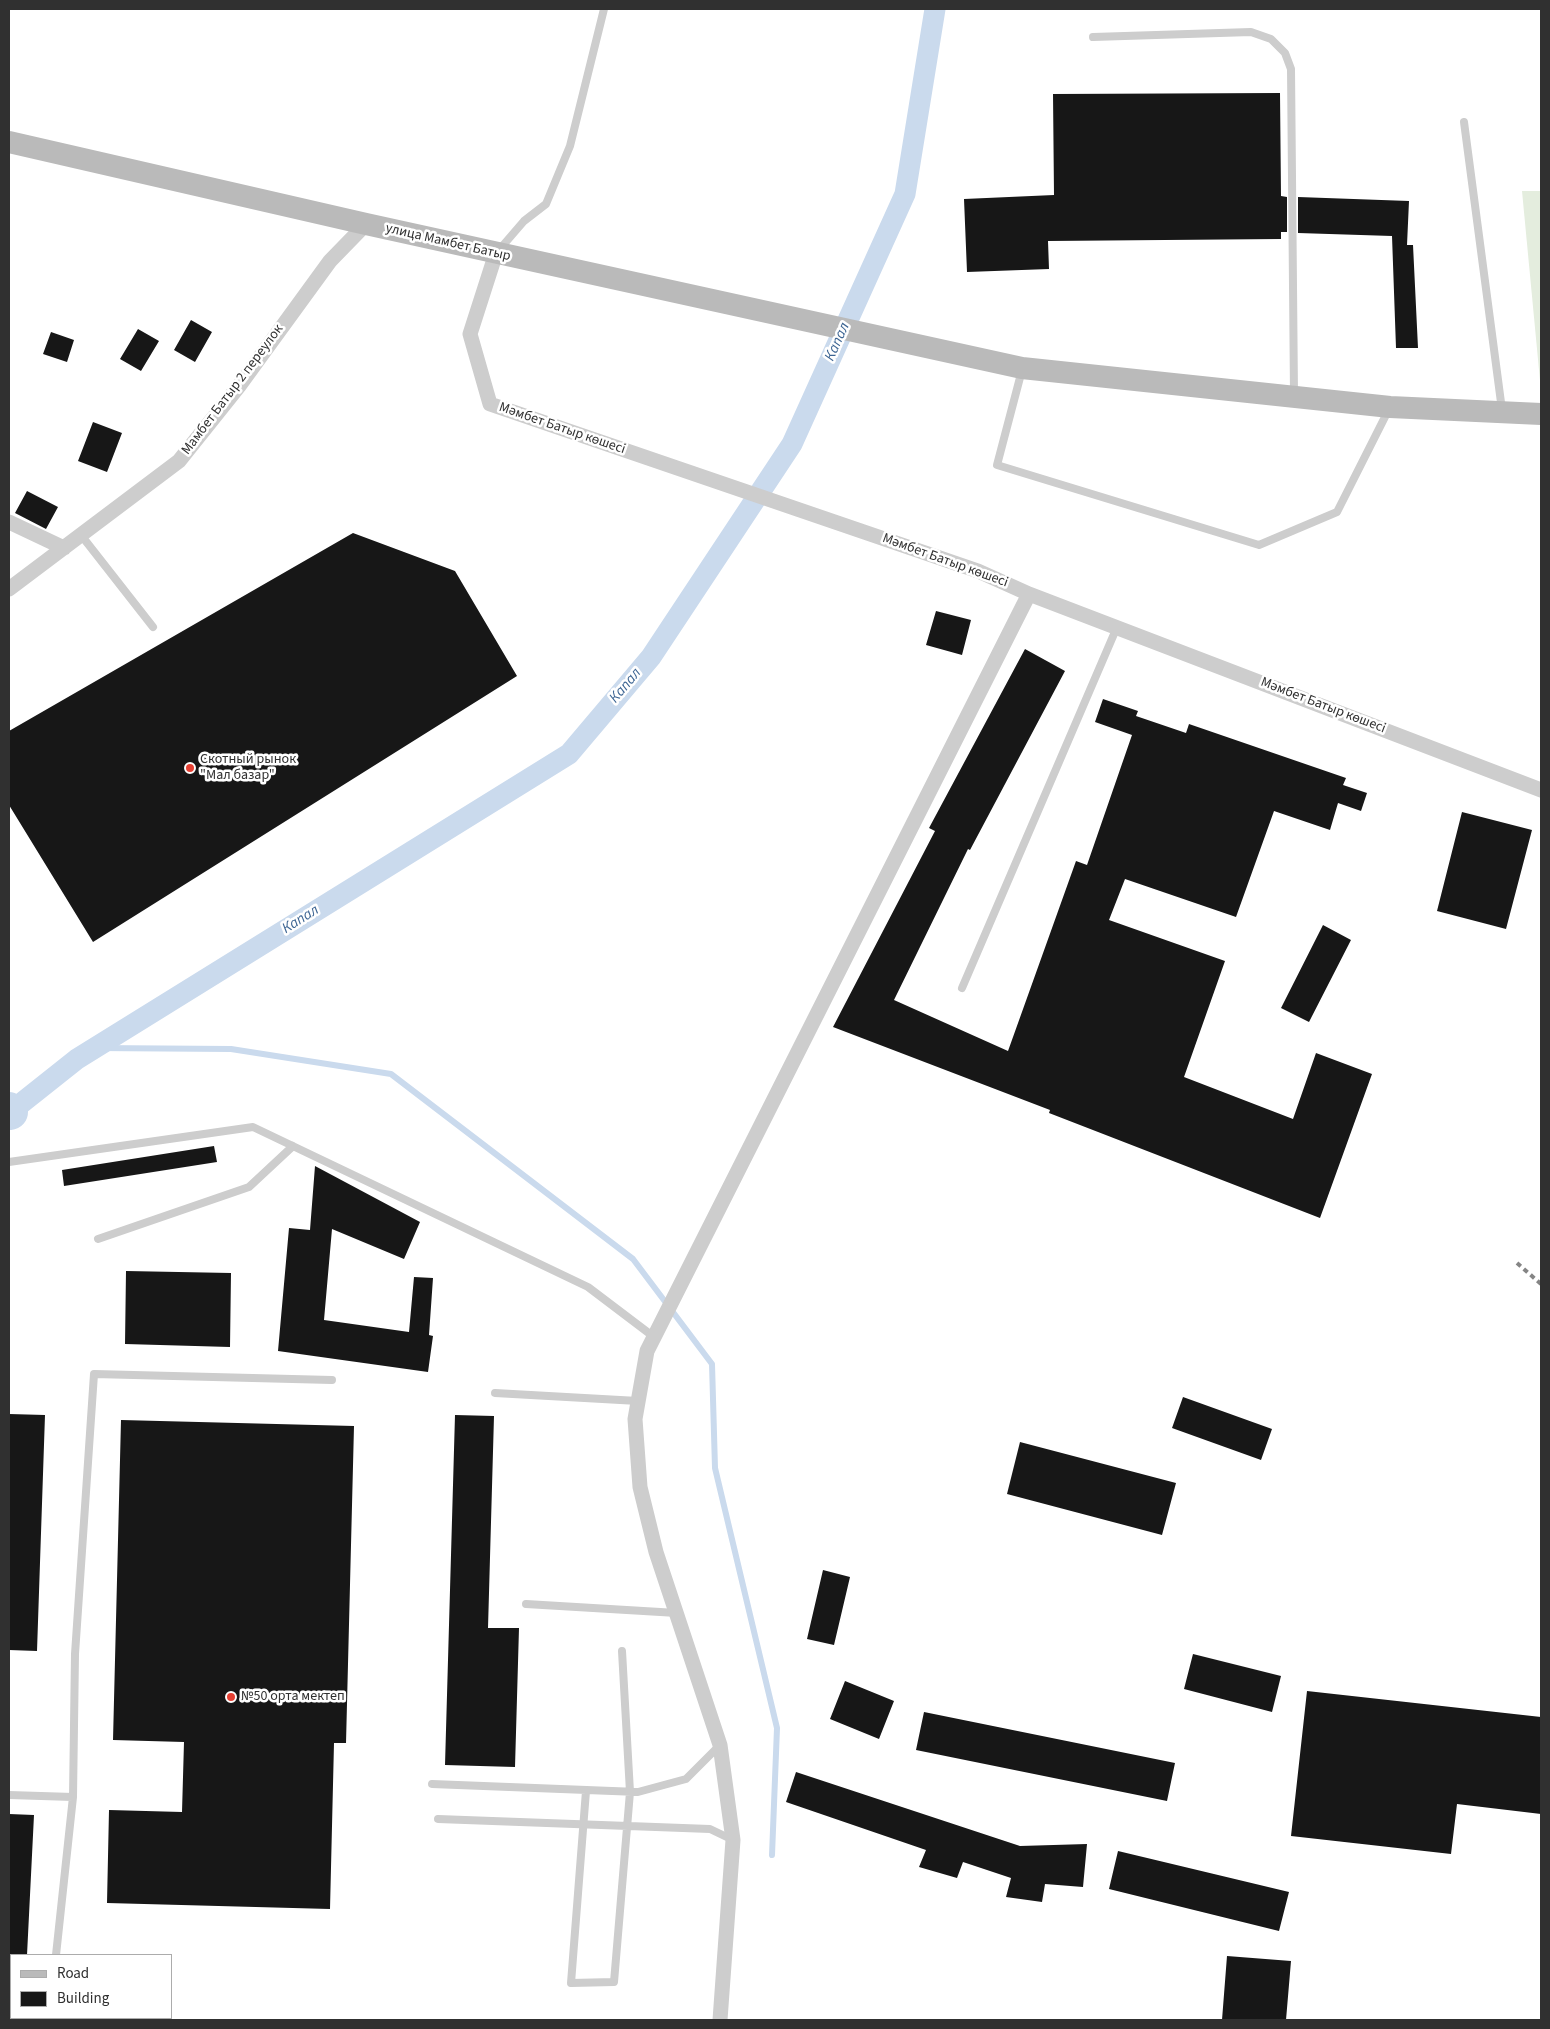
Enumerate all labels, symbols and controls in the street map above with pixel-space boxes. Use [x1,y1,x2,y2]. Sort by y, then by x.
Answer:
street label: улица Мамбет Батыр [384,220,512,266]
water label: Капал [822,320,854,364]
street label: Мамбет Батыр 2 переулок [179,322,287,458]
street label: Мәмбет Батыр көшесі [497,399,627,459]
street label: Мәмбет Батыр көшесі [880,530,1010,592]
water label: Капал [606,665,646,707]
street label: Мәмбет Батыр көшесі [1258,674,1388,738]
place label: Скотный рынок "Мал базар" [200,752,296,784]
marker: Скотный рынок "Мал базар" [184,762,196,774]
water label: Капал [279,902,323,938]
place label: №50 орта мектеп [241,1689,345,1705]
marker: №50 орта мектеп [225,1691,237,1703]
legend [10,1954,172,2019]
text: Road [57,1963,89,1984]
text: Building [57,1988,109,2009]

